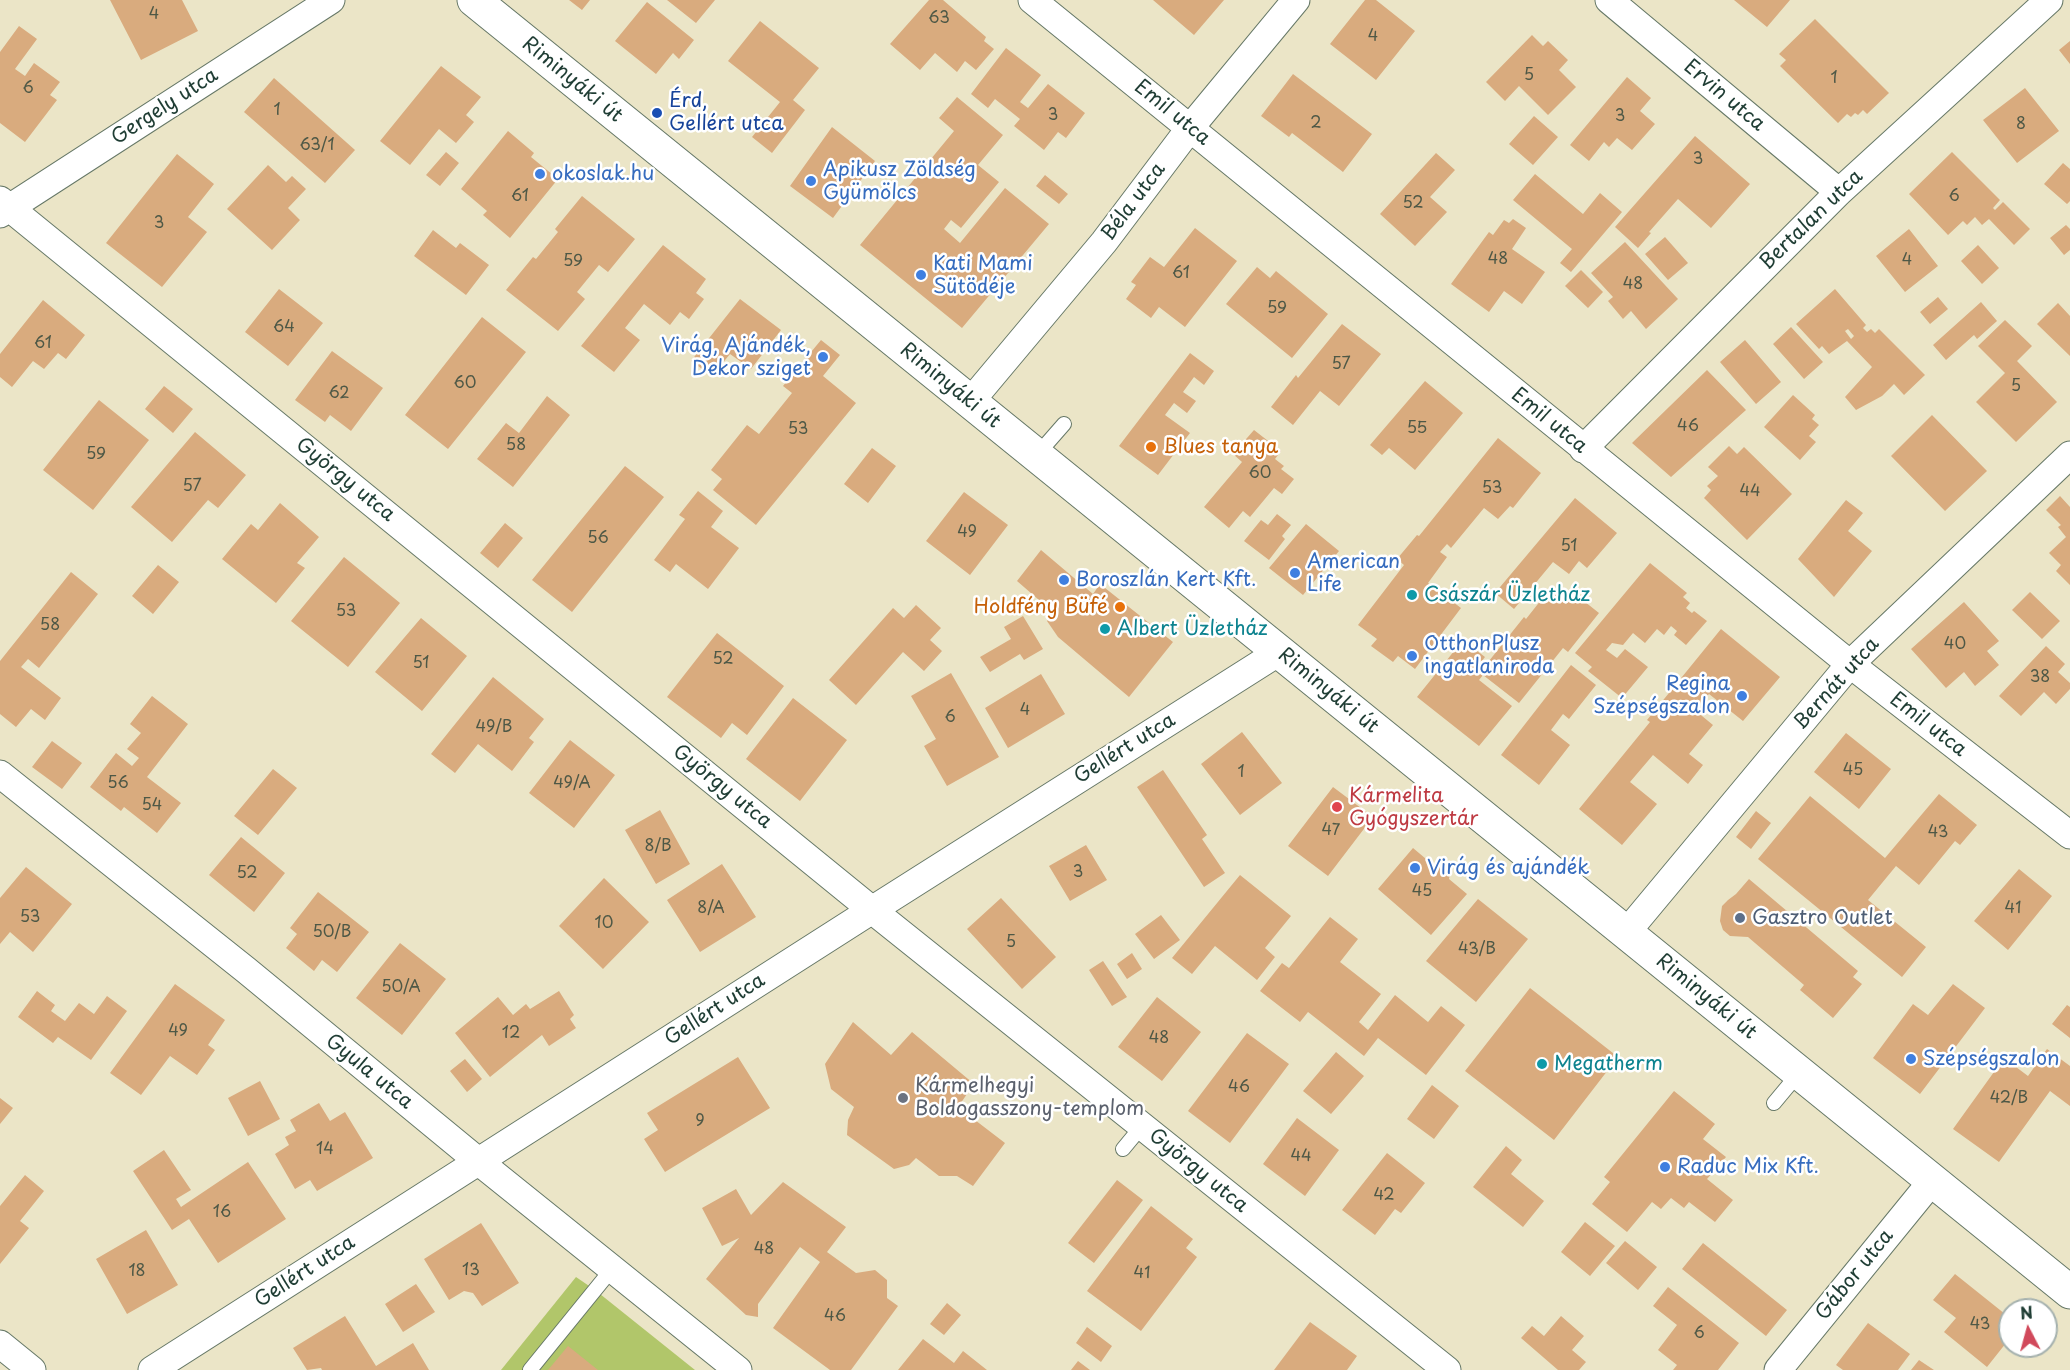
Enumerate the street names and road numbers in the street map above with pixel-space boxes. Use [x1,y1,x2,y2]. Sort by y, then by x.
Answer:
street label: Riminyáki út [517,32,627,128]
street label: Ervin utca [1679,55,1769,137]
street label: Gergely utca [107,64,223,150]
street label: Emil utca [1129,75,1215,151]
street label: Béla utca [1097,158,1171,246]
street label: Bertalan utca [1756,165,1868,275]
street label: Riminyáki út [895,338,1005,434]
street label: Emil utca [1506,383,1592,459]
street label: György utca [291,433,399,527]
street label: Bernát utca [1789,633,1885,735]
street label: Riminyáki út [1273,643,1383,739]
street label: Emil utca [1885,688,1971,762]
street label: Gellért utca [1070,708,1180,790]
street label: György utca [668,740,776,834]
street label: Riminyáki út [1651,949,1761,1045]
street label: Gellért utca [660,969,770,1051]
street label: Gyula utca [320,1029,418,1115]
street label: György utca [1144,1124,1252,1218]
street label: Gábor utca [1811,1225,1899,1325]
street label: Gellért utca [250,1231,360,1313]

